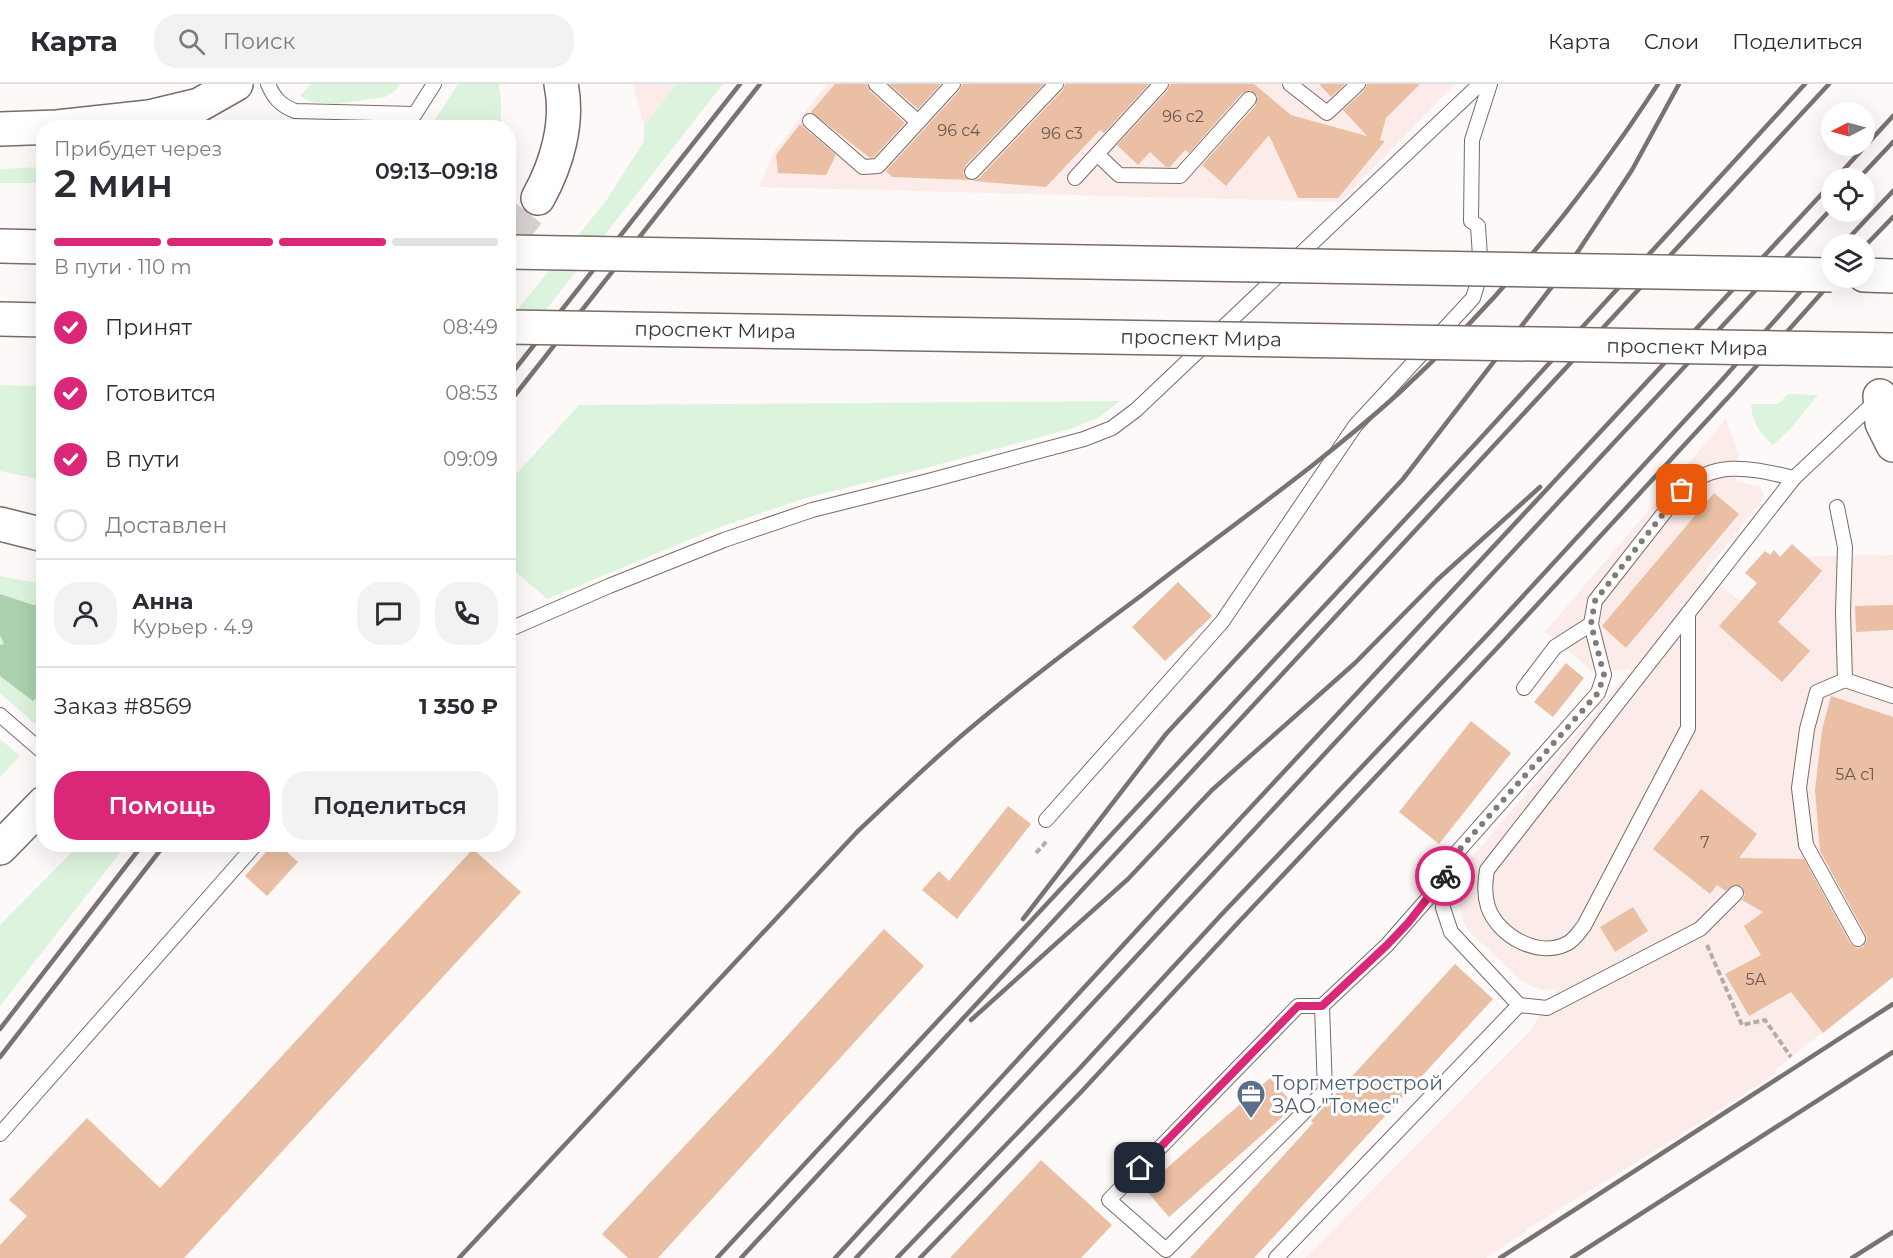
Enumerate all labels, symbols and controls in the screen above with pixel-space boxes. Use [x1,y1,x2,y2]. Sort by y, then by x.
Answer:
search box [154,14,574,68]
text: Карта [30,24,118,58]
icon: search [175,25,208,58]
text: Поиск [223,28,295,55]
text: Карта [1548,29,1611,54]
text: Слои [1644,29,1699,54]
text: Поделиться [1732,29,1863,54]
north arrow [1821,102,1875,156]
map controls [1821,102,1875,288]
house number: 96 с2 [1162,107,1204,126]
house number: 96 с4 [938,121,981,140]
house number: 96 с3 [1041,124,1083,143]
text: Прибудет через [54,137,222,161]
text: 09:13–09:18 [375,158,498,185]
text: 2 мин [54,159,173,207]
button: locate [1821,168,1875,222]
button: layers [1821,234,1875,288]
text: В пути · 110 m [54,255,192,279]
icon: check [54,311,87,344]
text: Принят [105,314,192,341]
text: 08:49 [443,315,498,339]
street label: проспект Мира [634,317,796,343]
street label: проспект Мира [1120,325,1282,351]
street label: проспект Мира [1606,334,1768,360]
icon: check [54,377,87,410]
text: Готовится [105,380,216,407]
text: 08:53 [445,381,498,405]
icon: check [54,443,87,476]
text: В пути [105,446,180,473]
text: 09:09 [443,447,498,471]
pin [1656,464,1707,515]
icon: bag [1665,473,1698,506]
text: Доставлен [105,512,227,539]
button: person [54,582,117,645]
button: chat [357,582,420,645]
button: phone [435,582,498,645]
text: Анна [132,588,193,615]
text: Курьер · 4.9 [132,615,253,639]
text: Заказ #8569 [54,693,192,720]
text: 1 350 ₽ [419,693,498,720]
house number: 5А с1 [1835,765,1875,784]
button: Помощь [54,771,270,840]
button: Поделиться [282,771,498,840]
house number: 7 [1700,833,1710,852]
courier [1415,846,1475,906]
icon: bike [1429,860,1462,893]
house number: 5А [1746,970,1767,989]
place label: Торгметрострой ЗАО "Томес" [1272,1071,1443,1118]
office icon: Торгметрострой ЗАО "Томес" [1235,1078,1267,1120]
pin [1114,1142,1165,1193]
icon: home [1123,1151,1156,1184]

